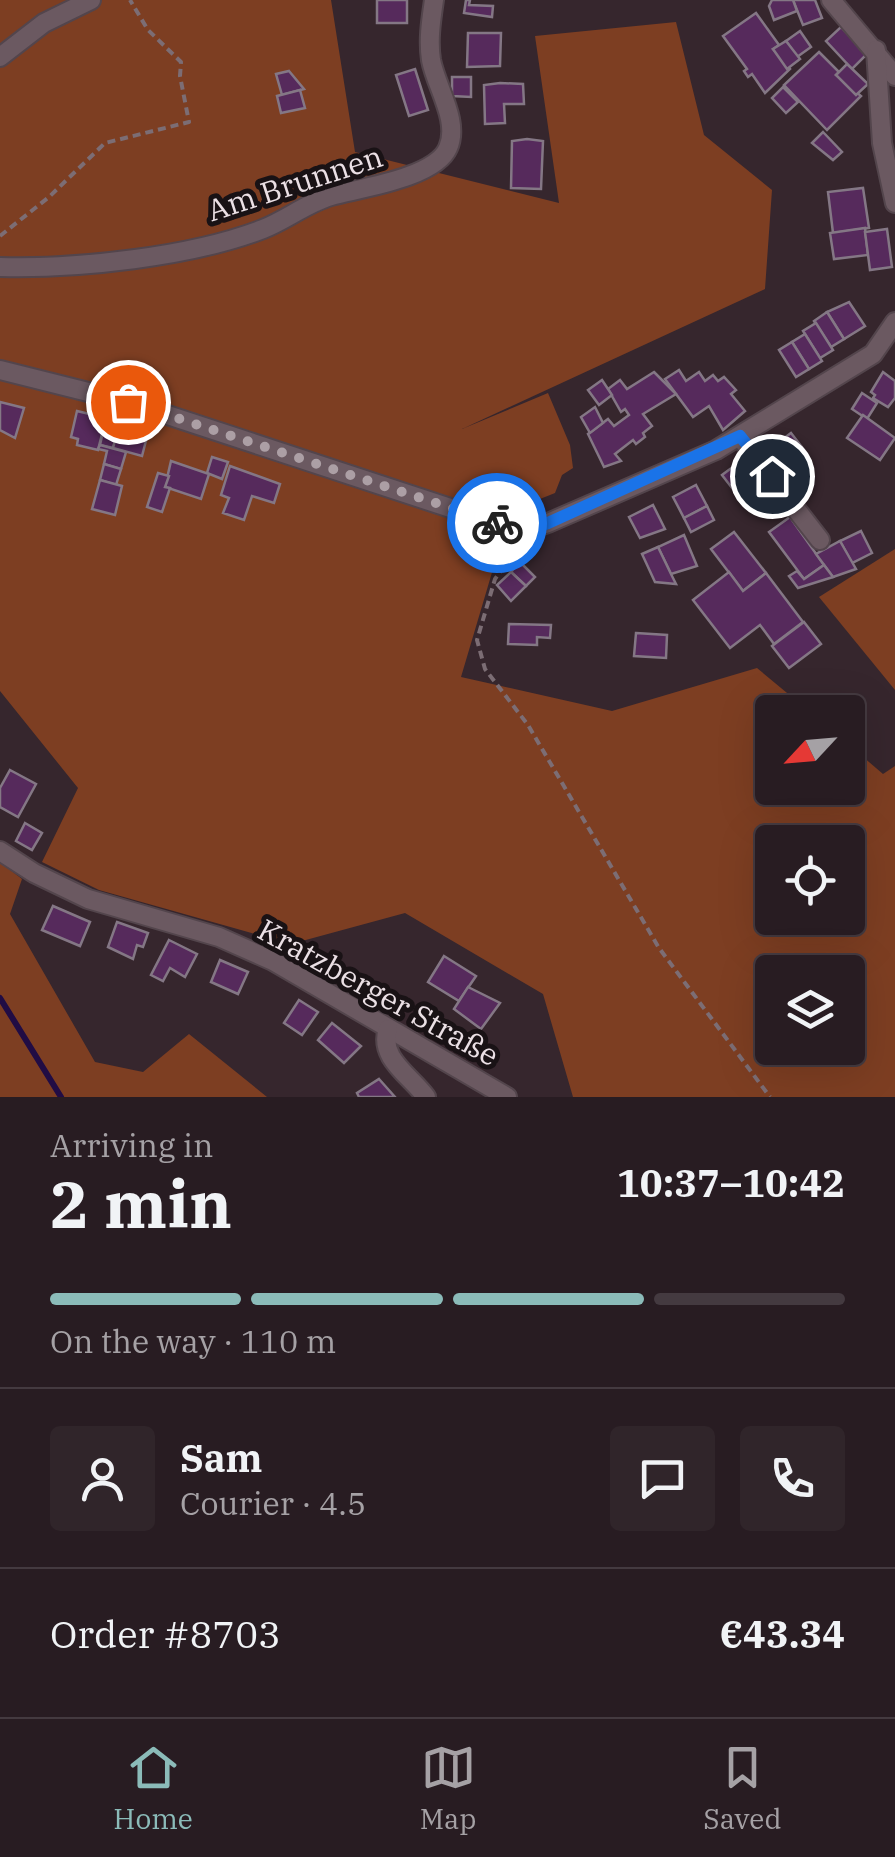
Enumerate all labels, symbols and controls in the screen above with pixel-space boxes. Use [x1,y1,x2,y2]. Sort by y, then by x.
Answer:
street label: Am Brunnen [202,136,387,229]
pin [86,360,171,445]
icon: bag [101,375,156,430]
pin [730,434,815,519]
icon: home [745,449,800,504]
courier [447,473,547,573]
icon: bike [470,496,525,551]
north arrow [755,695,865,805]
map controls [755,695,865,1065]
button: locate [755,825,865,935]
street label: Kratzberger Straße [251,909,506,1074]
button: layers [755,955,865,1065]
text: Arriving in [50,1124,213,1166]
text: 10:37–10:42 [617,1158,845,1207]
text: 2 min [50,1161,232,1246]
text: On the way · 110 m [50,1320,336,1362]
button: person [50,1426,155,1531]
button: chat [610,1426,715,1531]
button: phone [740,1426,845,1531]
text: Sam [180,1433,263,1482]
text: Courier · 4.5 [180,1482,366,1524]
text: Order #8703 [50,1609,281,1658]
text: €43.34 [719,1609,845,1658]
tab: Home [113,1740,193,1837]
tab: Map [420,1740,477,1837]
tab: Saved [703,1740,782,1837]

